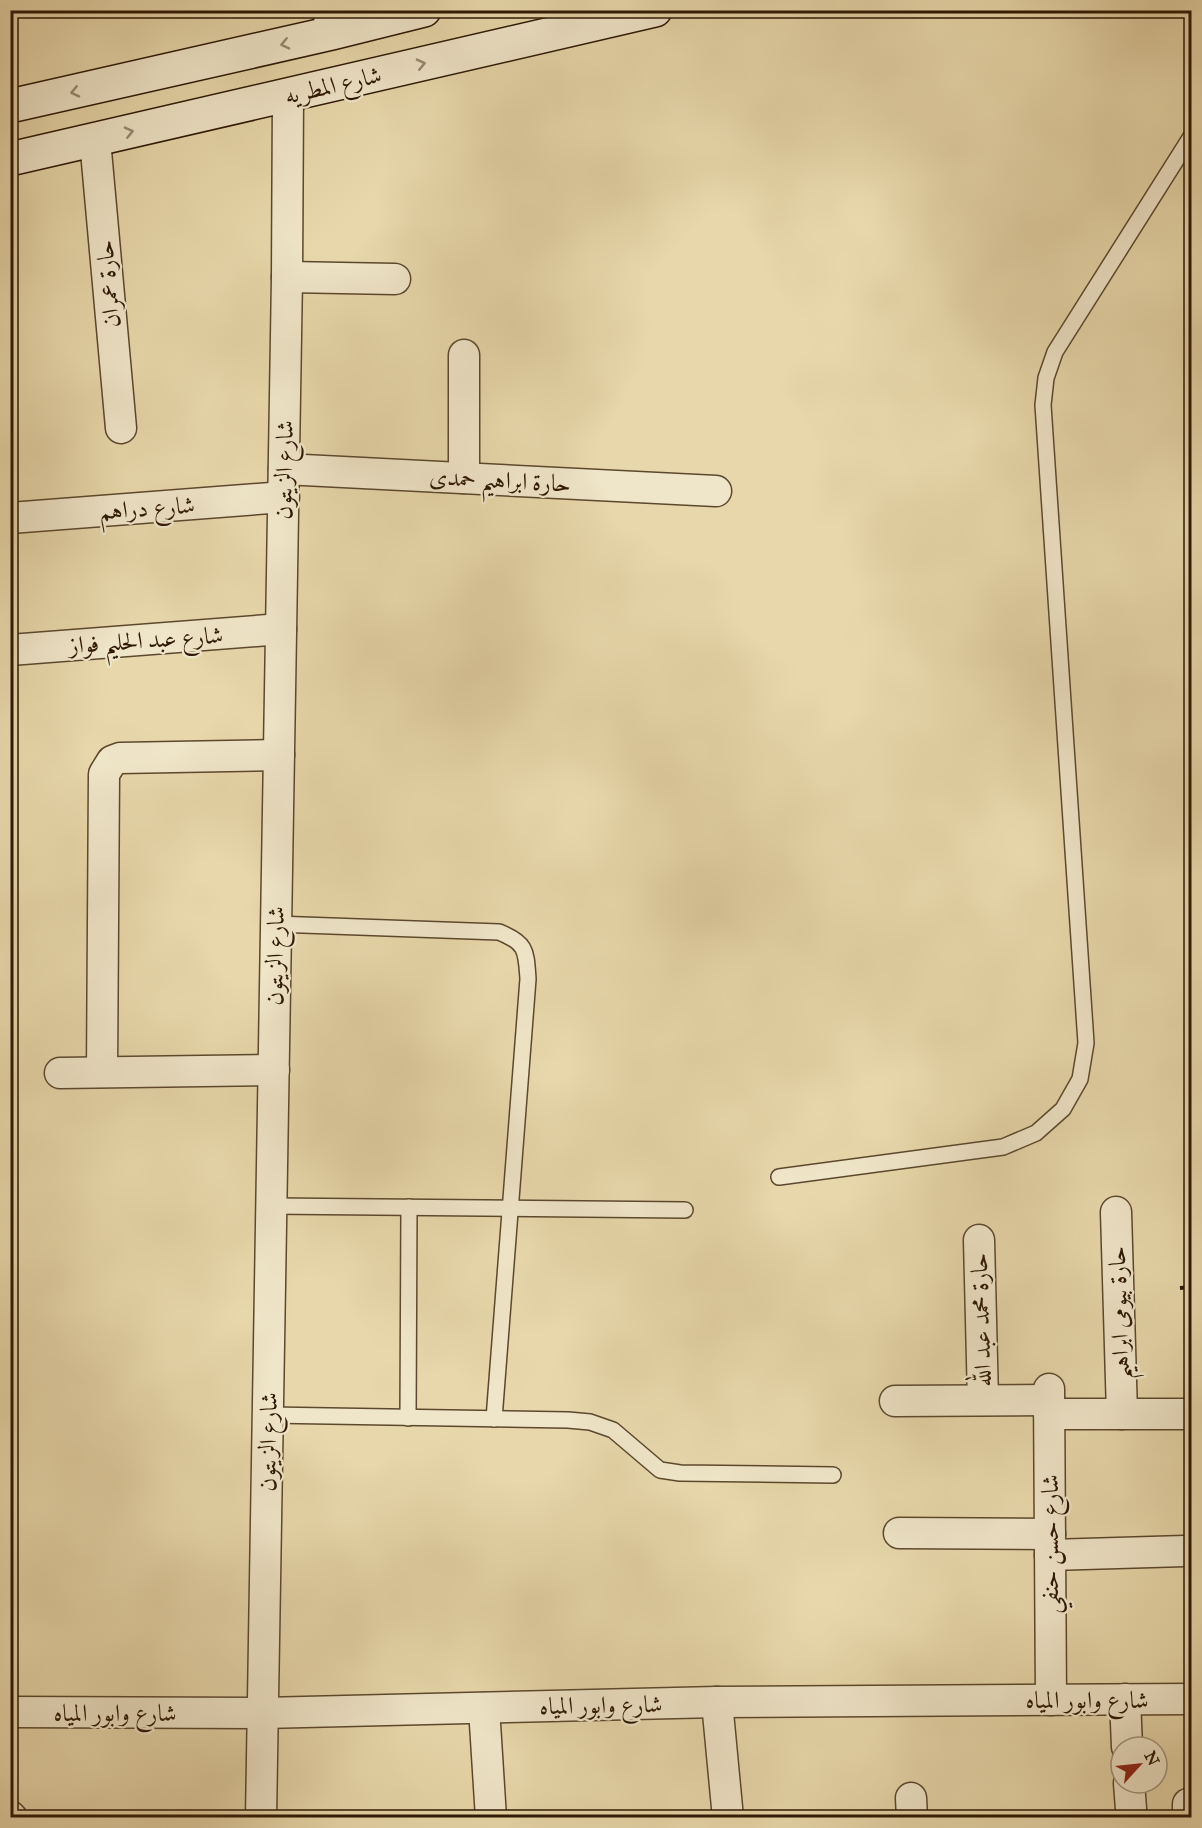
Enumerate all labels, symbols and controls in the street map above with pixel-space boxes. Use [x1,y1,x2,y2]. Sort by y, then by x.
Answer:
one-way arrow [280,37,290,50]
street label: شارع المطريه [282,59,386,116]
one-way arrow [416,59,426,72]
one-way arrow [70,84,80,97]
one-way arrow [124,126,134,139]
street label: حارة عمران [89,239,127,329]
street label: شارع الزيتون [268,420,305,520]
street label: حارة ابراهيم حمدى [428,461,572,508]
street label: شارع دراهم [98,490,196,533]
street label: شارع عبد الحليم فواز [66,620,225,669]
street label: شارع الزيتون [259,906,296,1006]
street label: حارة بيومى ابراهيم [1102,1245,1145,1380]
street label: حارة محمد عبد الله [960,1252,998,1388]
street label: شارع الزيتون [252,1392,289,1492]
street label: شارع حسن حنفي [1035,1474,1073,1614]
street label: شارع وابور المياه [1025,1685,1149,1720]
street label: شارع وابور المياه [539,1689,663,1726]
street label: شارع وابور المياه [53,1698,177,1733]
north arrow [1109,1735,1169,1795]
text: N [1140,1748,1164,1769]

